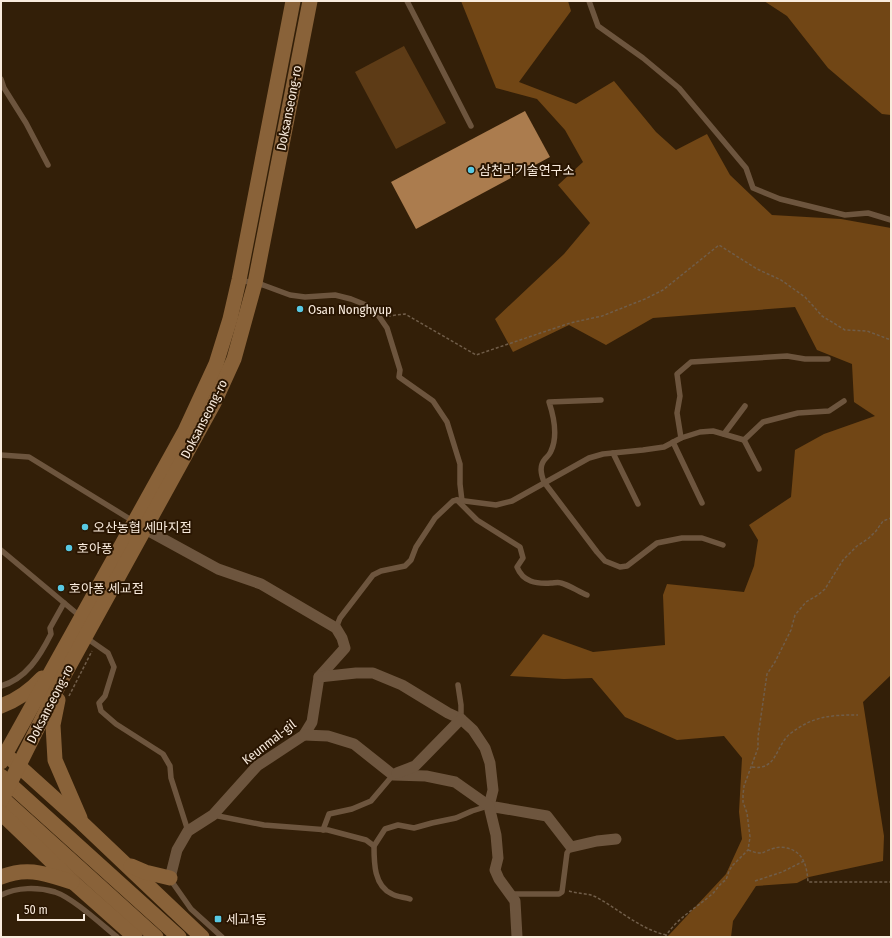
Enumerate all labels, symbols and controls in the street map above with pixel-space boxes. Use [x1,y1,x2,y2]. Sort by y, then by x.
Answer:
street label: Doksanseong-ro [273,64,305,152]
place label: 삼천리기술연구소 [479,163,575,178]
marker: 삼천리기술연구소 [466,165,476,175]
place label: Osan Nonghyup [308,302,392,317]
marker: Osan Nonghyup [295,304,305,314]
street label: Doksanseong-ro [178,377,230,461]
place label: 오산농협 세마지점 [93,520,192,535]
marker: 오산농협 세마지점 [80,522,90,532]
place label: 호아퐁 [77,541,113,556]
marker: 호아퐁 [64,543,74,553]
place label: 호아퐁 세교점 [69,581,144,596]
marker: 호아퐁 세교점 [56,583,66,593]
street label: Doksanseong-ro [24,662,76,746]
street label: Keunmal-gil [239,716,299,768]
scale bar [18,896,84,922]
text: 50 m [24,903,48,917]
place label: 세교1동 [226,912,267,927]
marker: 세교1동 [213,914,223,924]

